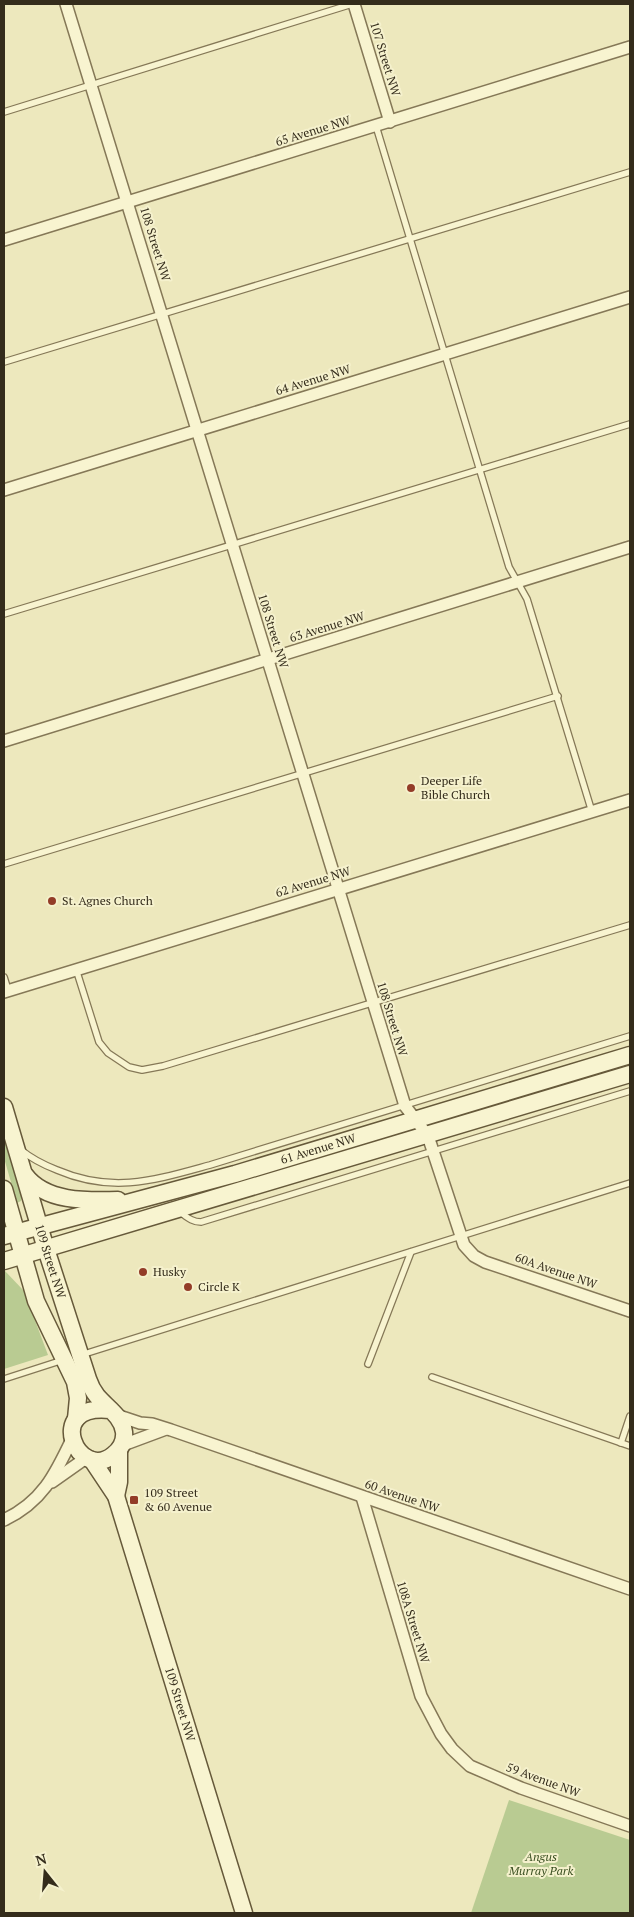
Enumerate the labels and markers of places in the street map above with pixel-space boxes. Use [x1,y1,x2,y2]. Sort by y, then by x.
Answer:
place label: Deeper Life Bible Church [421,773,490,802]
marker: Deeper Life Bible Church [405,782,417,794]
place label: St. Agnes Church [62,893,153,908]
marker: St. Agnes Church [46,895,58,907]
place label: Husky [153,1264,187,1279]
marker: Husky [137,1266,149,1278]
place label: Circle K [198,1279,240,1294]
marker: Circle K [182,1281,194,1293]
place label: 109 Street & 60 Avenue [144,1485,212,1514]
marker: 109 Street & 60 Avenue [128,1494,140,1506]

